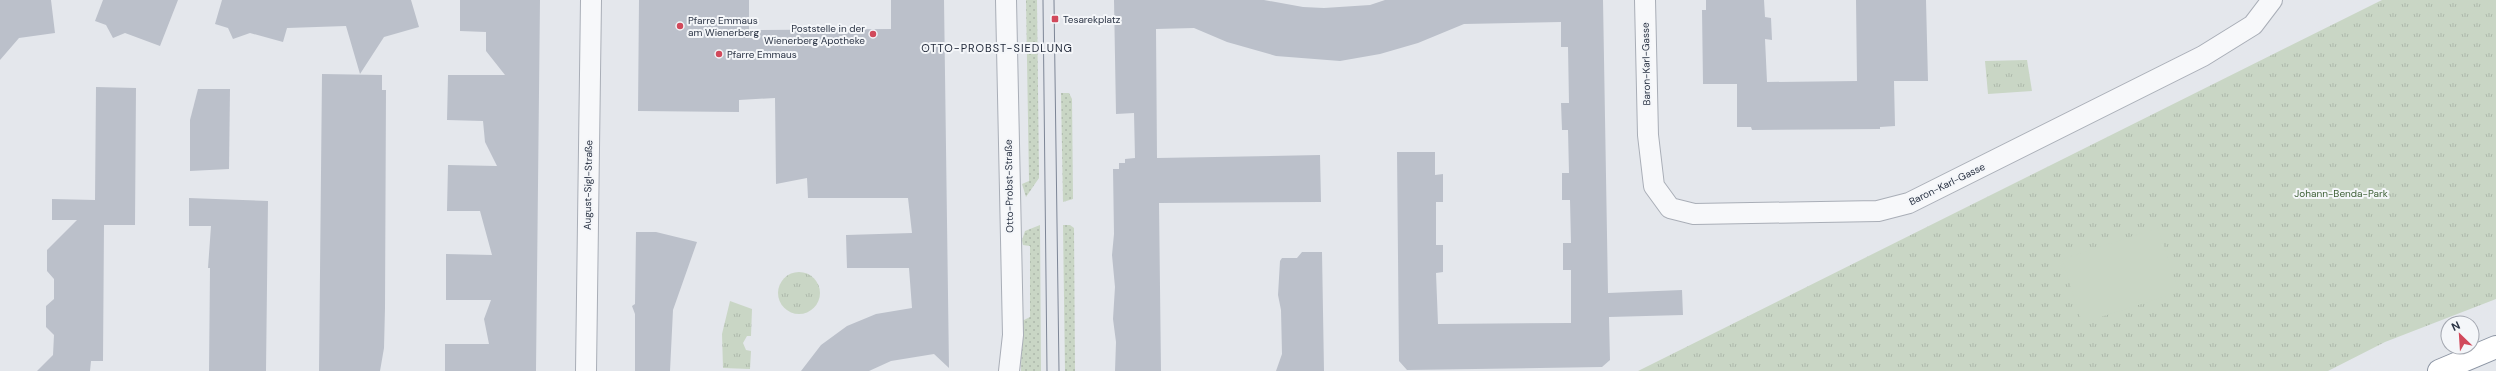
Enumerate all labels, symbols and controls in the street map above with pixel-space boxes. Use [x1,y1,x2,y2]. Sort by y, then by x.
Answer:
place label: Tesarekplatz [1063,13,1121,26]
place label: Pfarre Emmaus am Wienerberg [688,14,759,39]
marker: Tesarekplatz [1050,14,1060,24]
marker: Pfarre Emmaus am Wienerberg [675,21,685,31]
place label: Poststelle in der Wienerberg Apotheke [764,22,865,47]
street label: Baron-Karl-Gasse [1639,22,1653,106]
marker: Poststelle in der Wienerberg Apotheke [868,29,878,39]
district label: OTTO-PROBST-SIEDLUNG [921,41,1073,55]
place label: Pfarre Emmaus [727,48,797,61]
marker: Pfarre Emmaus [714,49,724,59]
street label: Otto-Probst-Straße [1002,139,1016,233]
street label: August-Sigl-Straße [581,140,595,230]
street label: Baron-Karl-Gasse [1907,160,1988,208]
park label: Johann-Benda-Park [2294,187,2388,200]
north arrow [2440,315,2480,355]
text: N [2449,318,2462,334]

